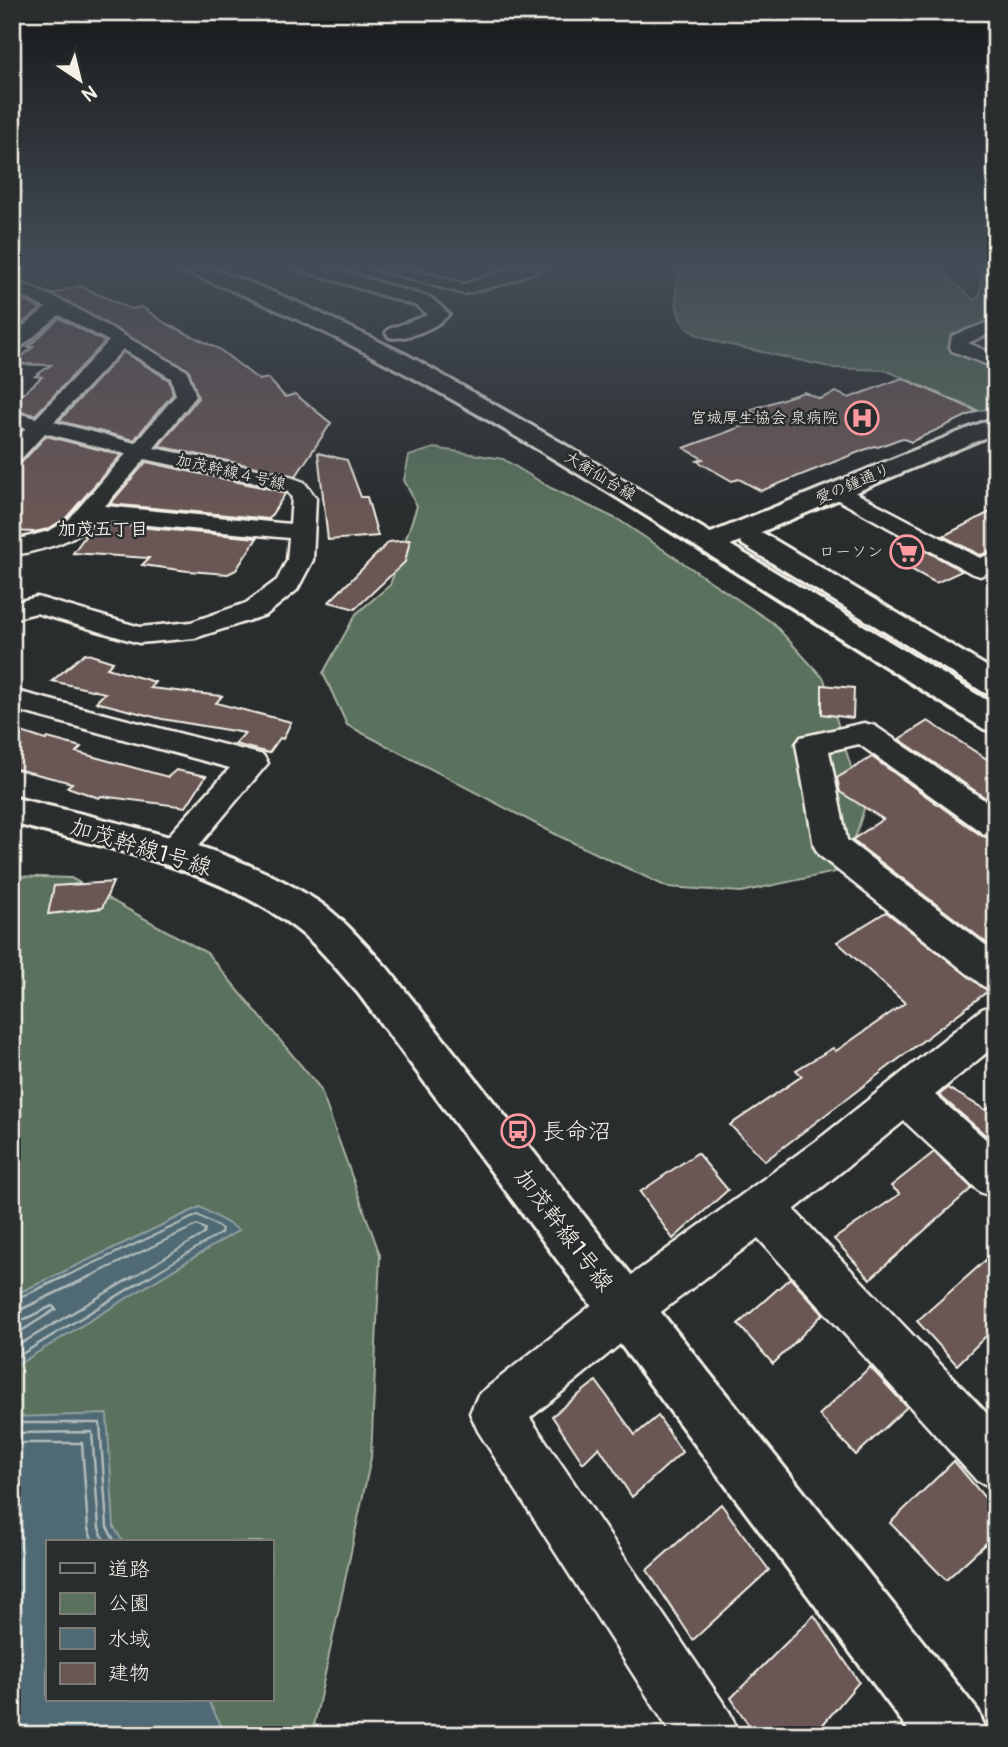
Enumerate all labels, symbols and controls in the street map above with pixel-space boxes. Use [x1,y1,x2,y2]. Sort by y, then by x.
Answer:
north arrow [46,46,116,116]
text: N [77,80,101,107]
hospital icon: 宮城厚生協会 泉病院 [843,399,881,437]
place label: 宮城厚生協会 泉病院 [691,408,838,428]
street label: 大衡仙台線 [561,447,639,505]
street label: 加茂幹線４号線 [174,450,288,494]
street label: 愛の鐘通り [812,459,894,509]
district label: 加茂五丁目 [58,518,148,541]
supermarket icon: ローソン [888,533,926,571]
place label: ローソン [819,542,883,562]
street label: 加茂幹線1号線 [66,812,216,882]
bus stop icon: 長命沼 [499,1112,537,1150]
place label: 長命沼 [542,1117,611,1146]
street label: 加茂幹線1号線 [508,1163,620,1297]
legend [46,1540,273,1702]
text: 道路 [108,1556,150,1583]
text: 公園 [108,1590,150,1617]
text: 水域 [108,1626,150,1653]
text: 建物 [108,1660,150,1687]

